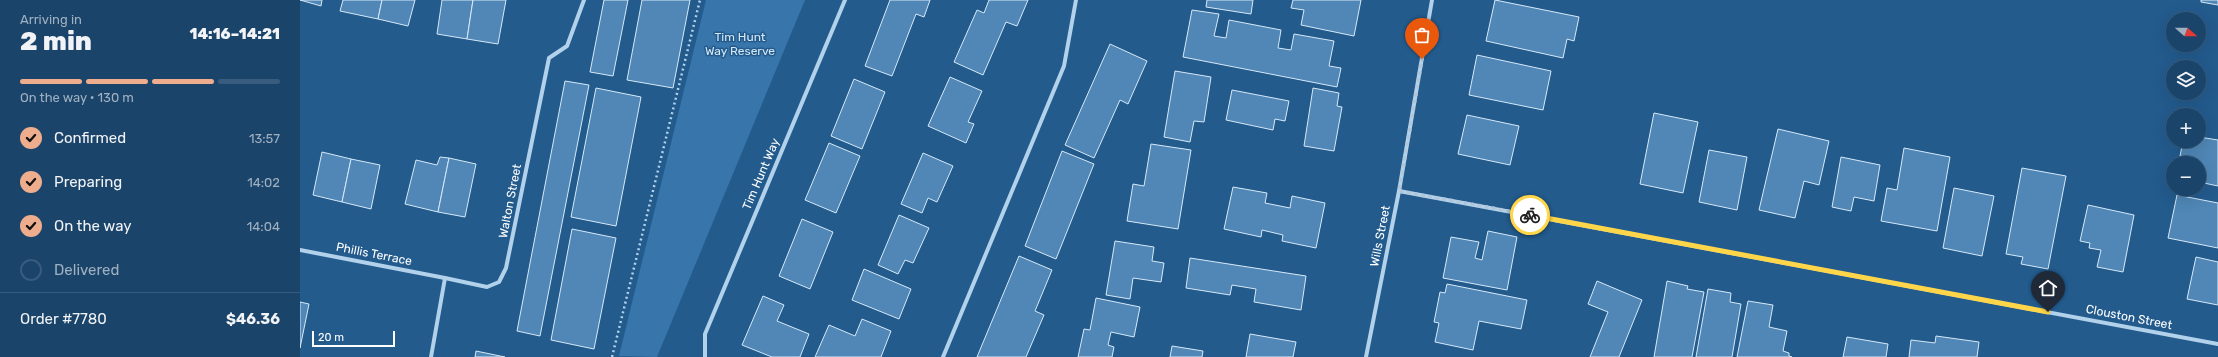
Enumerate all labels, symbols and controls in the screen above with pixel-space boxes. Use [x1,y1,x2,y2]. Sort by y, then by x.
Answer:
text: Arriving in [20,12,82,27]
north arrow [2166,12,2206,52]
map controls [2166,12,2206,196]
pin [1405,18,1439,59]
icon: bag [1411,24,1433,46]
text: 14:16–14:21 [190,25,280,43]
text: 2 min [20,26,92,57]
park label: Tim Hunt Way Reserve [705,30,775,58]
button: layers [2166,60,2206,100]
text: On the way · 130 m [20,90,134,105]
button: + [2166,108,2206,148]
icon: check [20,127,42,149]
text: Confirmed [54,129,126,147]
text: 13:57 [249,131,280,146]
street label: Tim Hunt Way [740,136,782,212]
button: − [2166,156,2206,196]
street label: Walton Street [496,162,524,239]
icon: check [20,171,42,193]
text: Preparing [54,173,122,191]
text: 14:02 [247,175,280,190]
courier [1510,195,1550,235]
street label: Wills Street [1367,204,1393,268]
icon: bike [1519,204,1541,226]
icon: check [20,215,42,237]
text: On the way [54,217,132,235]
text: 14:04 [247,219,280,234]
street label: Phillis Terrace [335,240,413,268]
text: Delivered [54,261,119,279]
pin [2031,271,2065,312]
icon: home [2037,277,2059,299]
street label: Clouston Street [2085,302,2174,332]
text: Order #7780 [20,310,107,328]
text: $46.36 [226,310,280,328]
scale bar [312,329,395,348]
text: 20 m [318,331,344,344]

